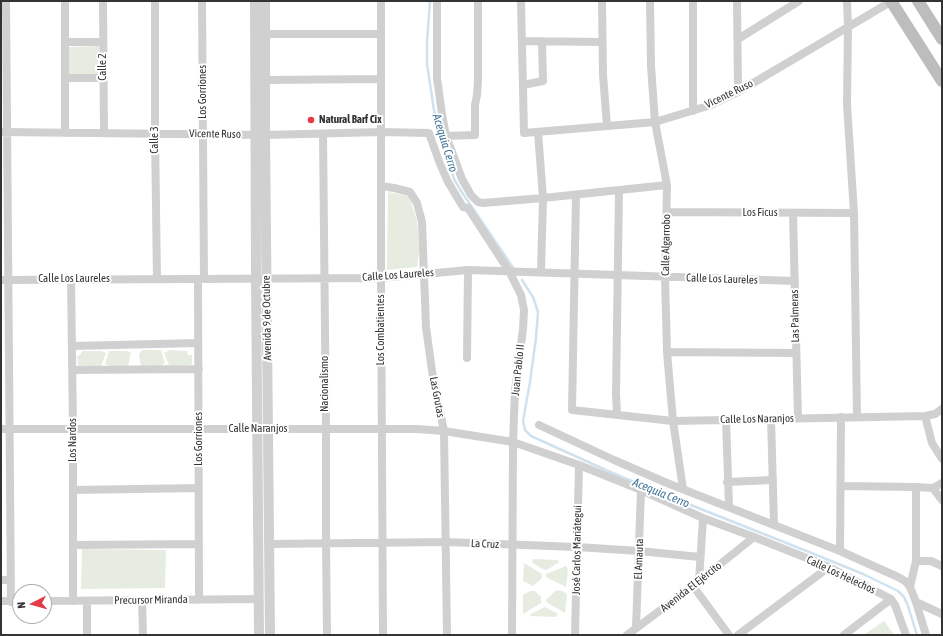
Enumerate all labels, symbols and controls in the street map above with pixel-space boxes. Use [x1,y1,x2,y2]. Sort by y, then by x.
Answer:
street label: Calle 2 [96,53,110,81]
street label: Los Gorriones [196,65,210,119]
street label: Vicente Ruso [703,77,755,111]
water label: Acequia Cerro [429,112,461,174]
place label: Natural Barf Cix [319,113,382,127]
marker: Natural Barf Cix [306,115,316,125]
street label: Calle 3 [148,126,162,154]
street label: Vicente Ruso [189,127,241,141]
street label: Los Ficus [742,206,778,220]
street label: Calle Algarrobo [659,214,673,276]
street label: Calle Los Laureles [362,266,434,284]
street label: Calle Los Laureles [686,271,758,287]
street label: Calle Los Laureles [38,272,110,286]
street label: Avenida 9 de Octubre [260,275,274,361]
street label: Las Palmeras [788,289,802,343]
street label: Los Combatientes [374,294,388,366]
street label: Juan Pablo II [509,344,527,396]
street label: Nacionalismo [318,356,332,412]
street label: Las Grutas [427,375,447,419]
street label: Los Gorriones [192,412,206,466]
street label: Calle Los Naranjos [720,412,794,426]
street label: Los Nardos [66,418,80,462]
street label: Calle Naranjos [229,422,287,436]
water label: Acequia Cerro [630,475,692,511]
street label: José Carlos Mariátegui [570,505,584,595]
street label: La Cruz [471,537,499,551]
street label: El Amauta [632,538,646,580]
street label: Calle Los Helechos [804,553,878,597]
street label: Avenida El Ejército [658,559,724,615]
north arrow [12,584,52,624]
street label: Precursor Miranda [114,593,188,607]
text: N [15,601,27,609]

